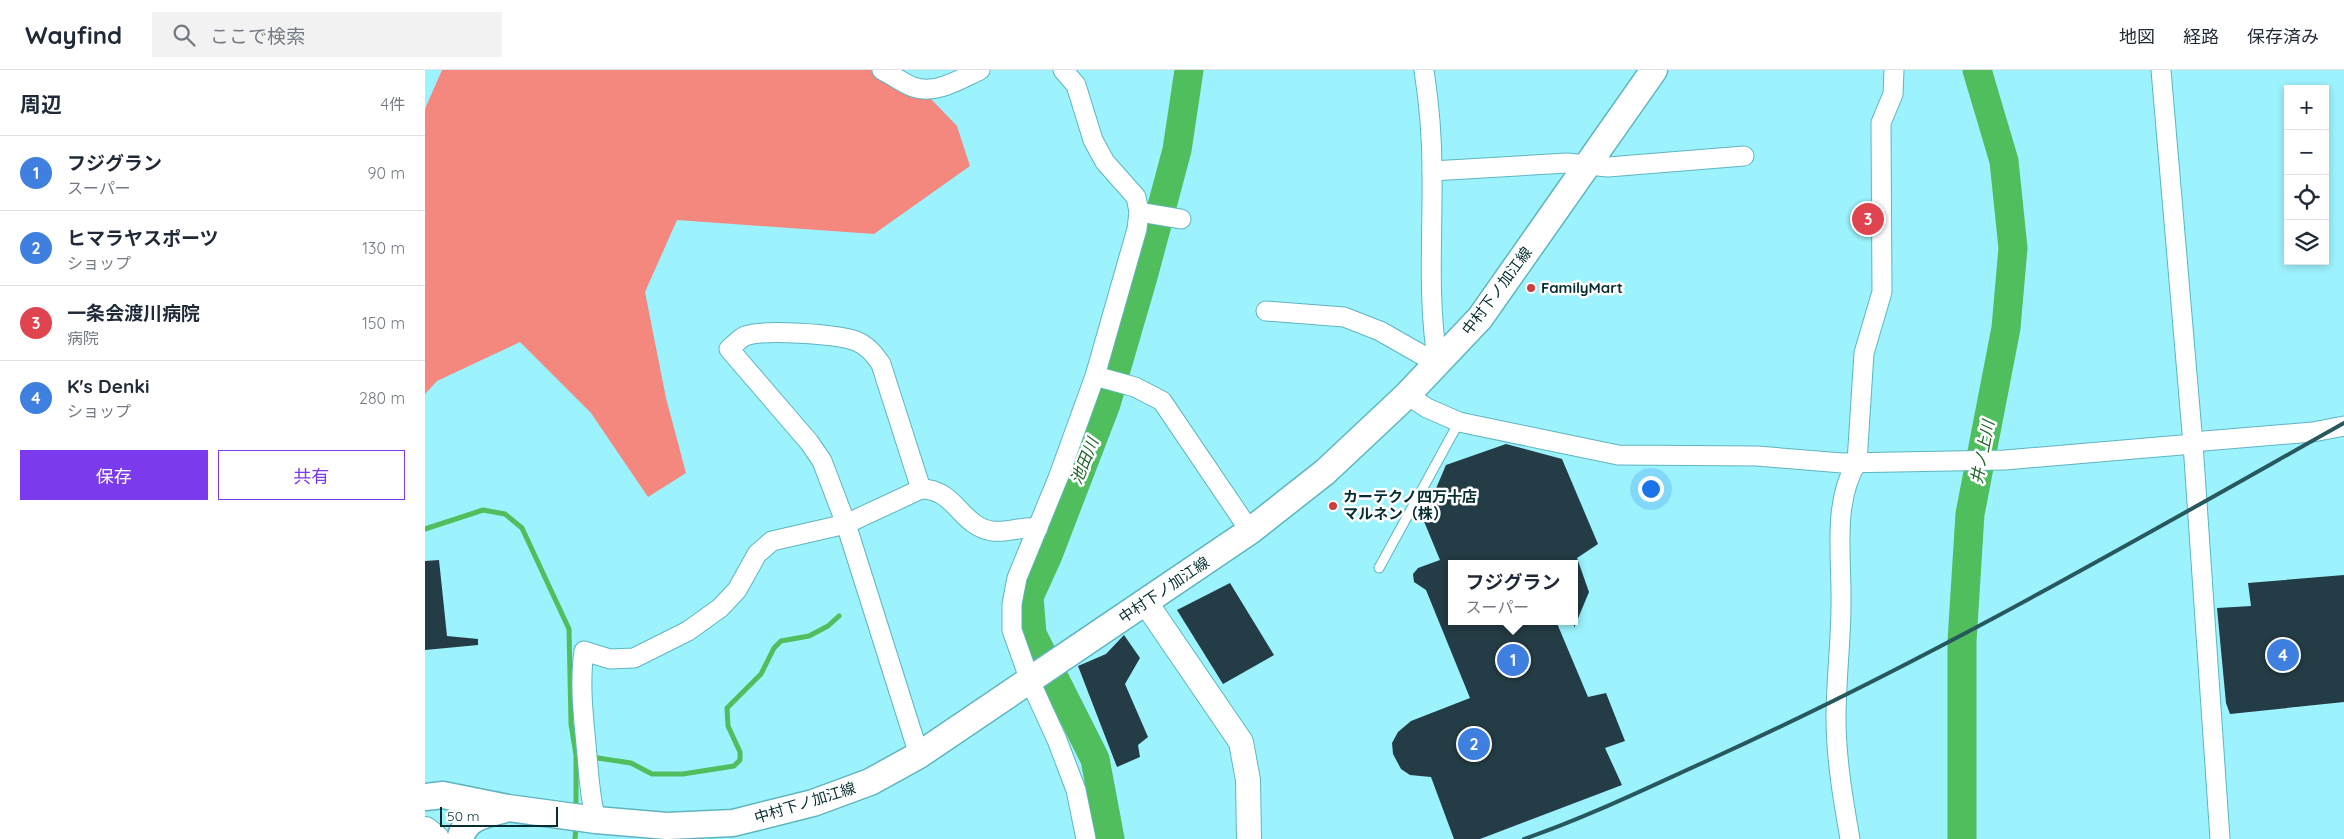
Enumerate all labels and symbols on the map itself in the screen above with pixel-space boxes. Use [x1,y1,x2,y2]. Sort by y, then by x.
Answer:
pin: 3 [1852,200,1884,238]
street label: 中村下ノ加江線 [1457,243,1536,338]
place label: FamilyMart [1541,278,1623,297]
marker: FamilyMart [1525,282,1537,294]
water label: 井ノ上川 [1966,417,1998,485]
water label: 池田川 [1066,433,1103,487]
your location [1638,476,1664,502]
place label: カーテクノ四万十店 マルネン（株） [1343,487,1477,523]
marker: カーテクノ四万十店 マルネン（株） [1327,500,1339,512]
street label: 中村下ノ加江線 [1115,552,1213,627]
pin: 4 [2267,636,2299,674]
pin: 1 [1497,641,1529,679]
pin: 2 [1458,725,1490,763]
street label: 中村下ノ加江線 [752,778,858,827]
scale bar [440,804,557,827]

